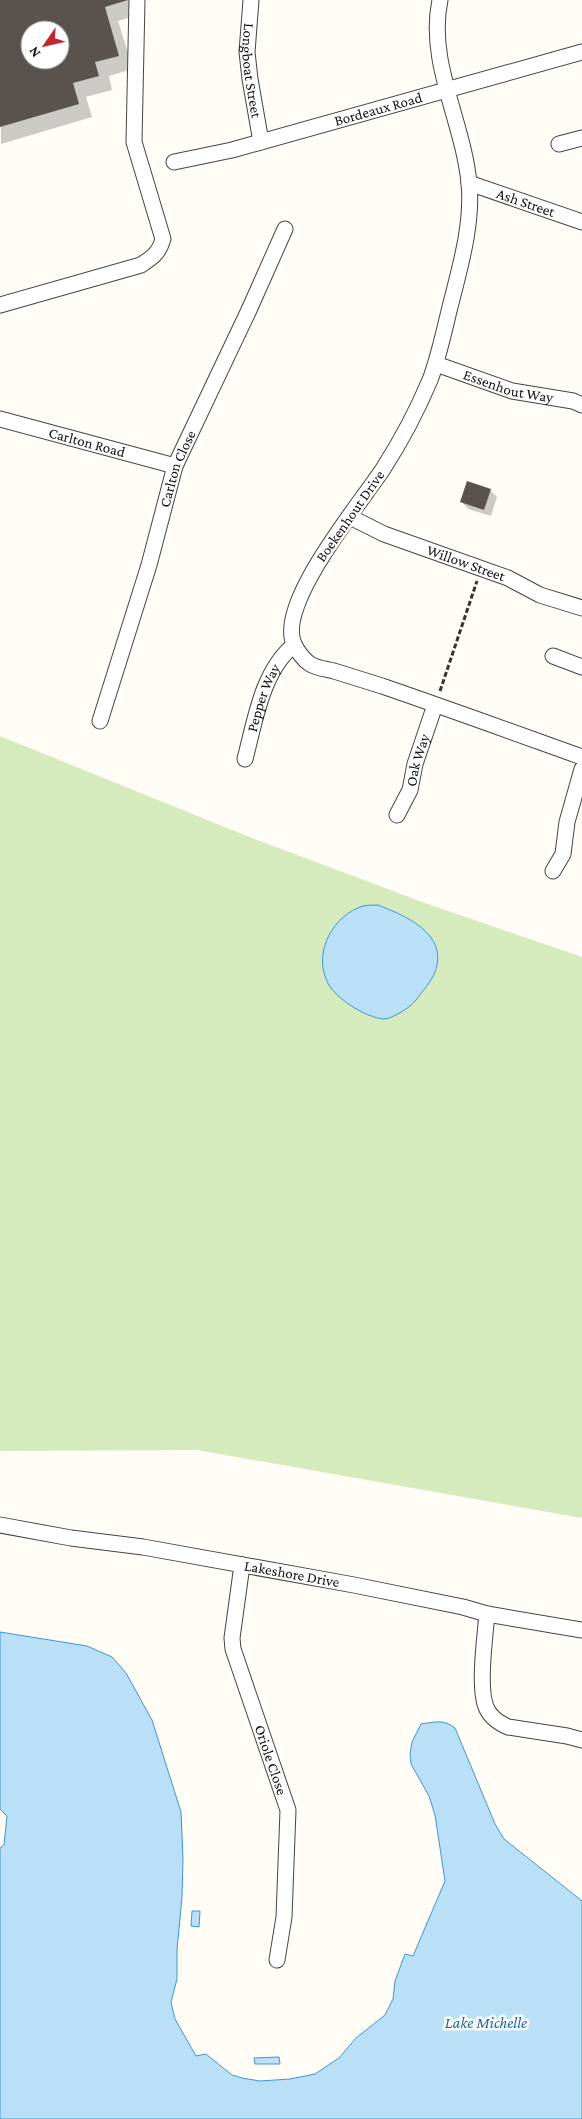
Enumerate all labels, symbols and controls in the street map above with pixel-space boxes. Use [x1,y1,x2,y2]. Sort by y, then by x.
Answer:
north arrow [20,20,70,70]
street label: Longboat Street [238,23,265,120]
text: N [25,43,44,61]
street label: Bordeaux Road [332,89,424,129]
street label: Ash Street [495,185,558,220]
street label: Essenhout Way [461,366,555,407]
street label: Carlton Road [47,424,127,460]
street label: Carlton Close [157,427,199,509]
street label: Boekenhout Drive [313,467,388,565]
street label: Willow Street [425,542,508,585]
street label: Pepper Way [244,661,284,733]
street label: Oak Way [403,732,434,788]
street label: Lakeshore Drive [243,1557,341,1590]
street label: Oriole Close [252,1723,290,1797]
water label: Lake Michelle [445,2014,527,2031]

